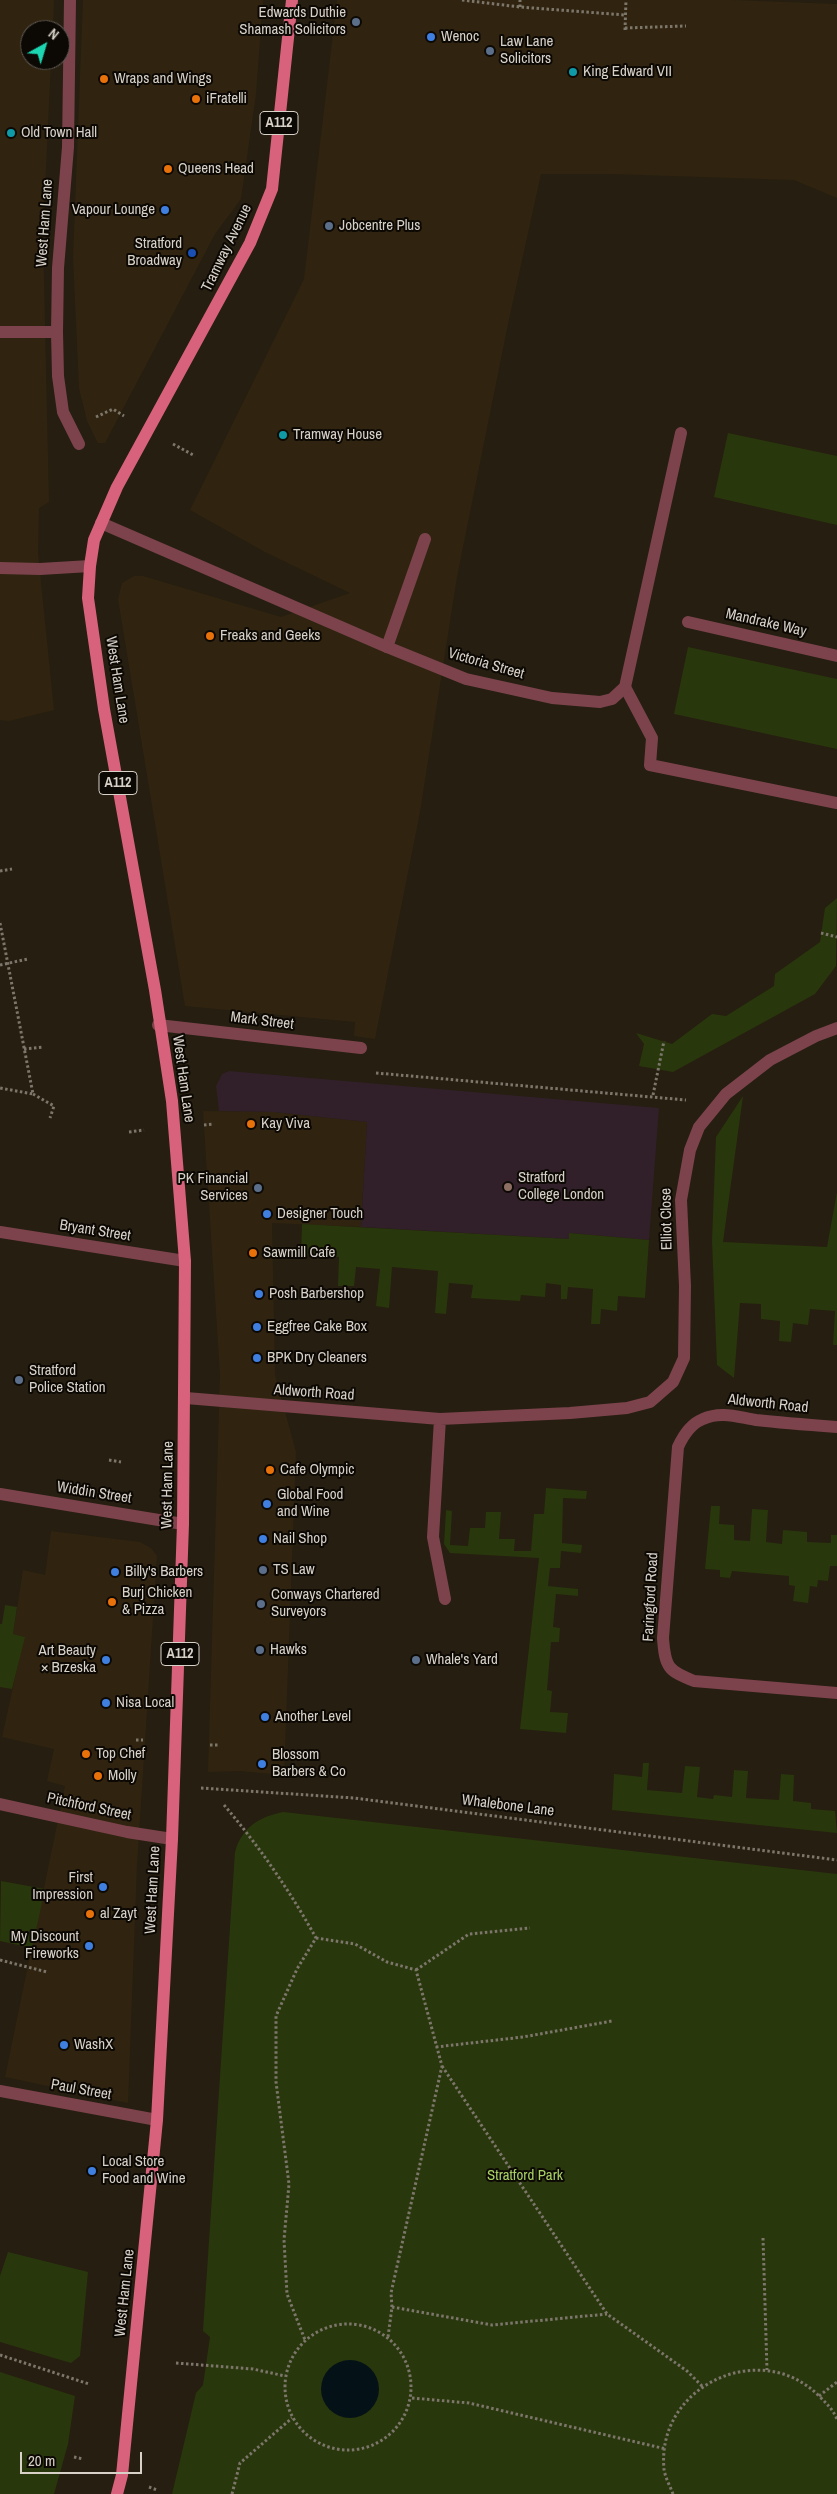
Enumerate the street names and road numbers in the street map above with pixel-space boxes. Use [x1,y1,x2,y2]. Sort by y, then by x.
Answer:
road number: A112 [260,112,298,134]
street label: West Ham Lane [33,178,57,268]
street label: Tramway Avenue [198,201,256,295]
street label: Mandrake Way [724,605,808,641]
street label: West Ham Lane [101,635,133,725]
street label: Victoria Street [446,645,526,683]
road number: A112 [99,771,137,794]
street label: Mark Street [229,1008,295,1034]
street label: West Ham Lane [168,1034,198,1124]
street label: Elliot Close [657,1188,677,1250]
street label: Bryant Street [58,1216,132,1246]
street label: Aldworth Road [273,1381,355,1405]
street label: Aldworth Road [727,1391,809,1417]
street label: West Ham Lane [158,1441,178,1529]
street label: Widdin Street [55,1478,133,1508]
street label: Faringford Road [640,1552,662,1642]
road number: A112 [161,1642,199,1666]
street label: Pitchford Street [45,1789,133,1825]
street label: Whalebone Lane [461,1791,555,1821]
street label: West Ham Lane [142,1846,164,1934]
street label: Paul Street [49,2076,113,2104]
street label: West Ham Lane [111,2248,139,2338]

